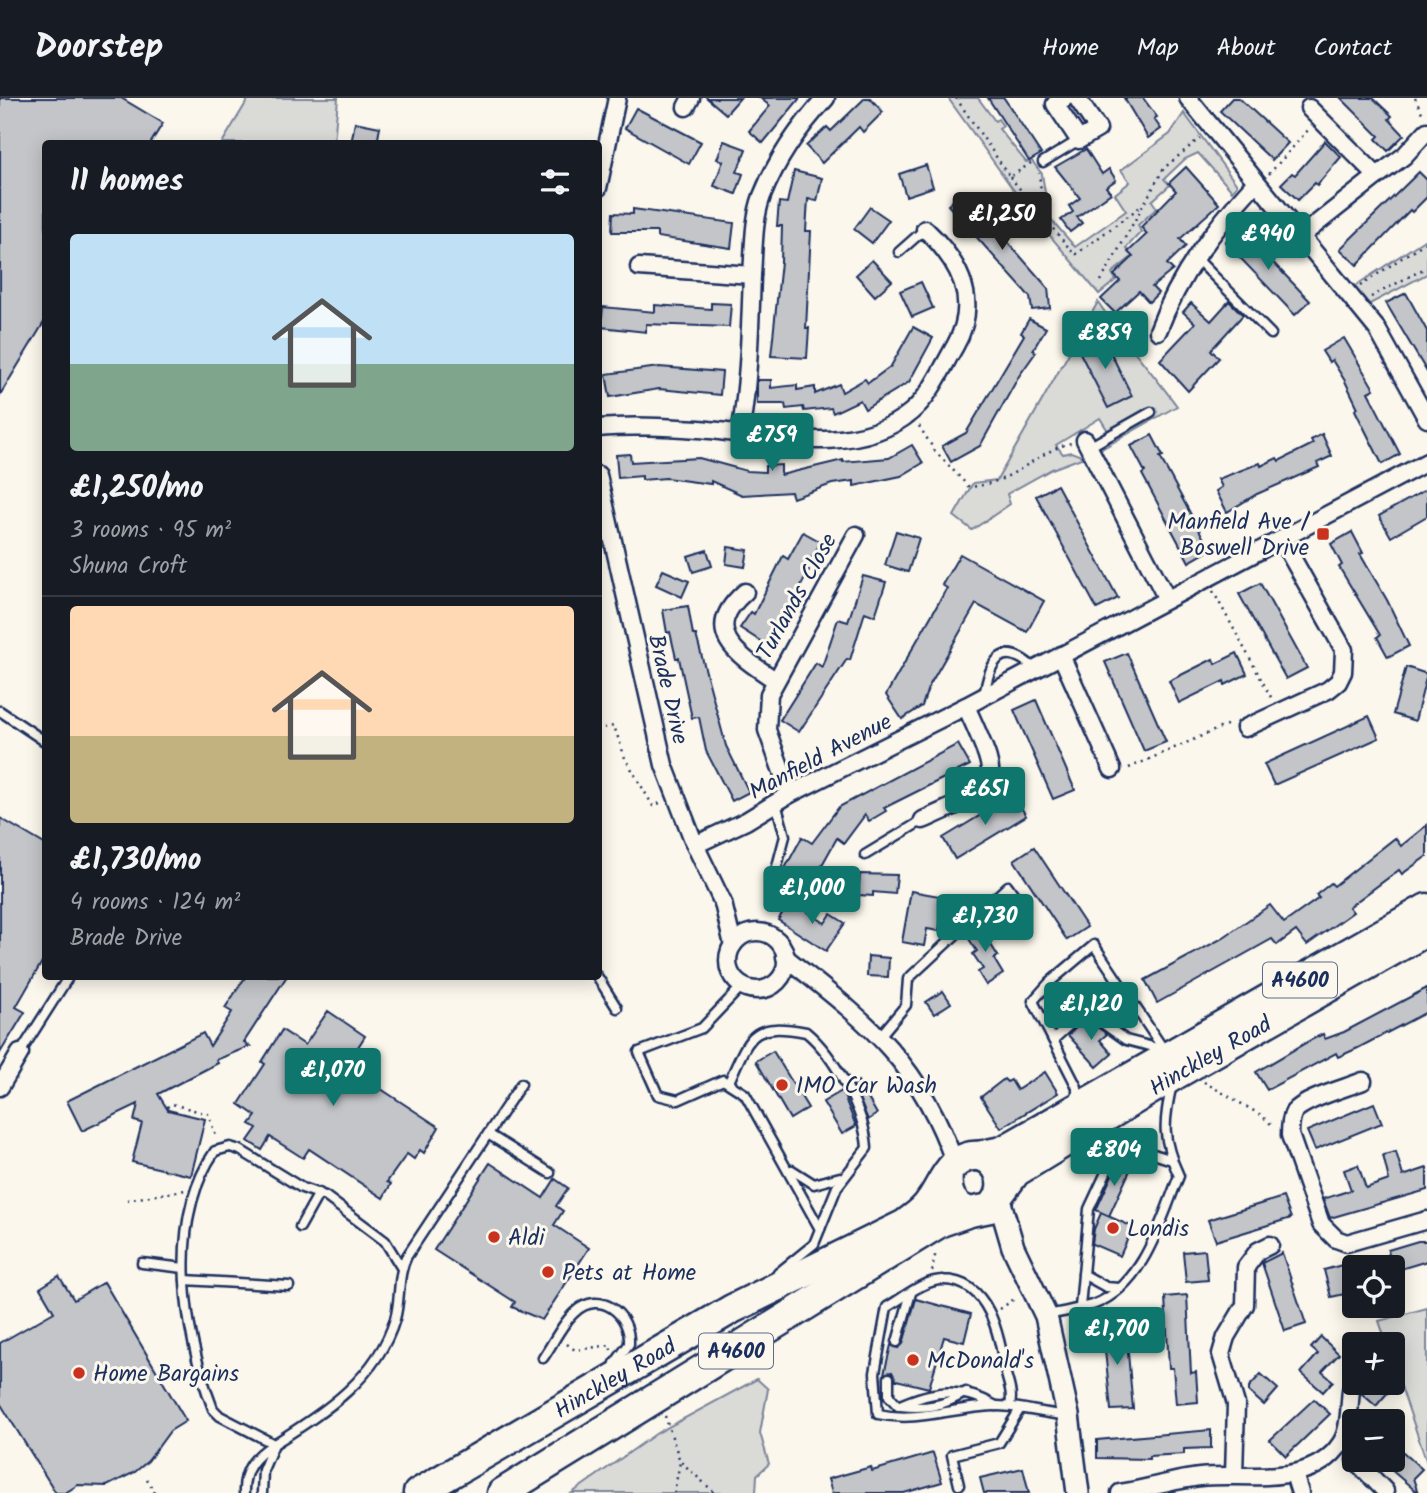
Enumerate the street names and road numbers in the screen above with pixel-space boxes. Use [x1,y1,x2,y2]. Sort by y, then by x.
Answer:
street label: Turlands Close [748,527,847,667]
street label: Brade Drive [637,631,697,748]
street label: Manfield Avenue [743,705,899,811]
road number: A4600 [1263,962,1337,998]
street label: Hinckley Road [1143,1007,1279,1107]
street label: Hinckley Road [548,1329,684,1429]
road number: A4600 [699,1334,773,1368]

